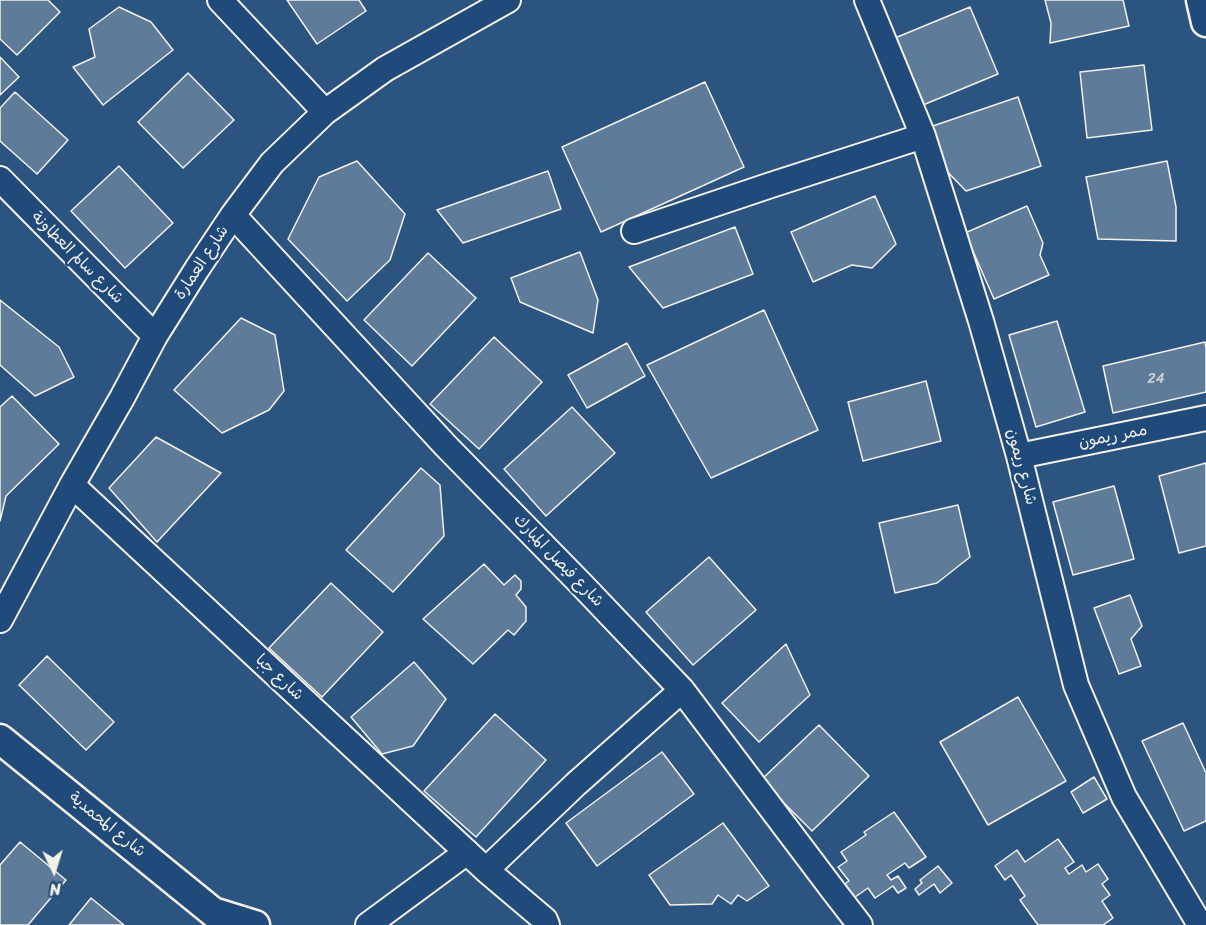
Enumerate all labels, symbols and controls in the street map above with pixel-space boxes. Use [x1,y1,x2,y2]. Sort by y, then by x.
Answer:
street label: شارع سالم العطاونة [27,208,127,308]
street label: شارع العمارة [171,222,233,304]
house number: 24 [1148,371,1164,387]
street label: ممر ريمون [1077,421,1149,453]
street label: شارع ريمون [1002,427,1040,507]
street label: شارع فيصل المبارك [509,511,607,611]
street label: شارع جبا [251,651,307,705]
street label: شارع المحمدية [65,788,149,862]
north arrow [24,841,84,901]
text: N [49,875,62,904]

